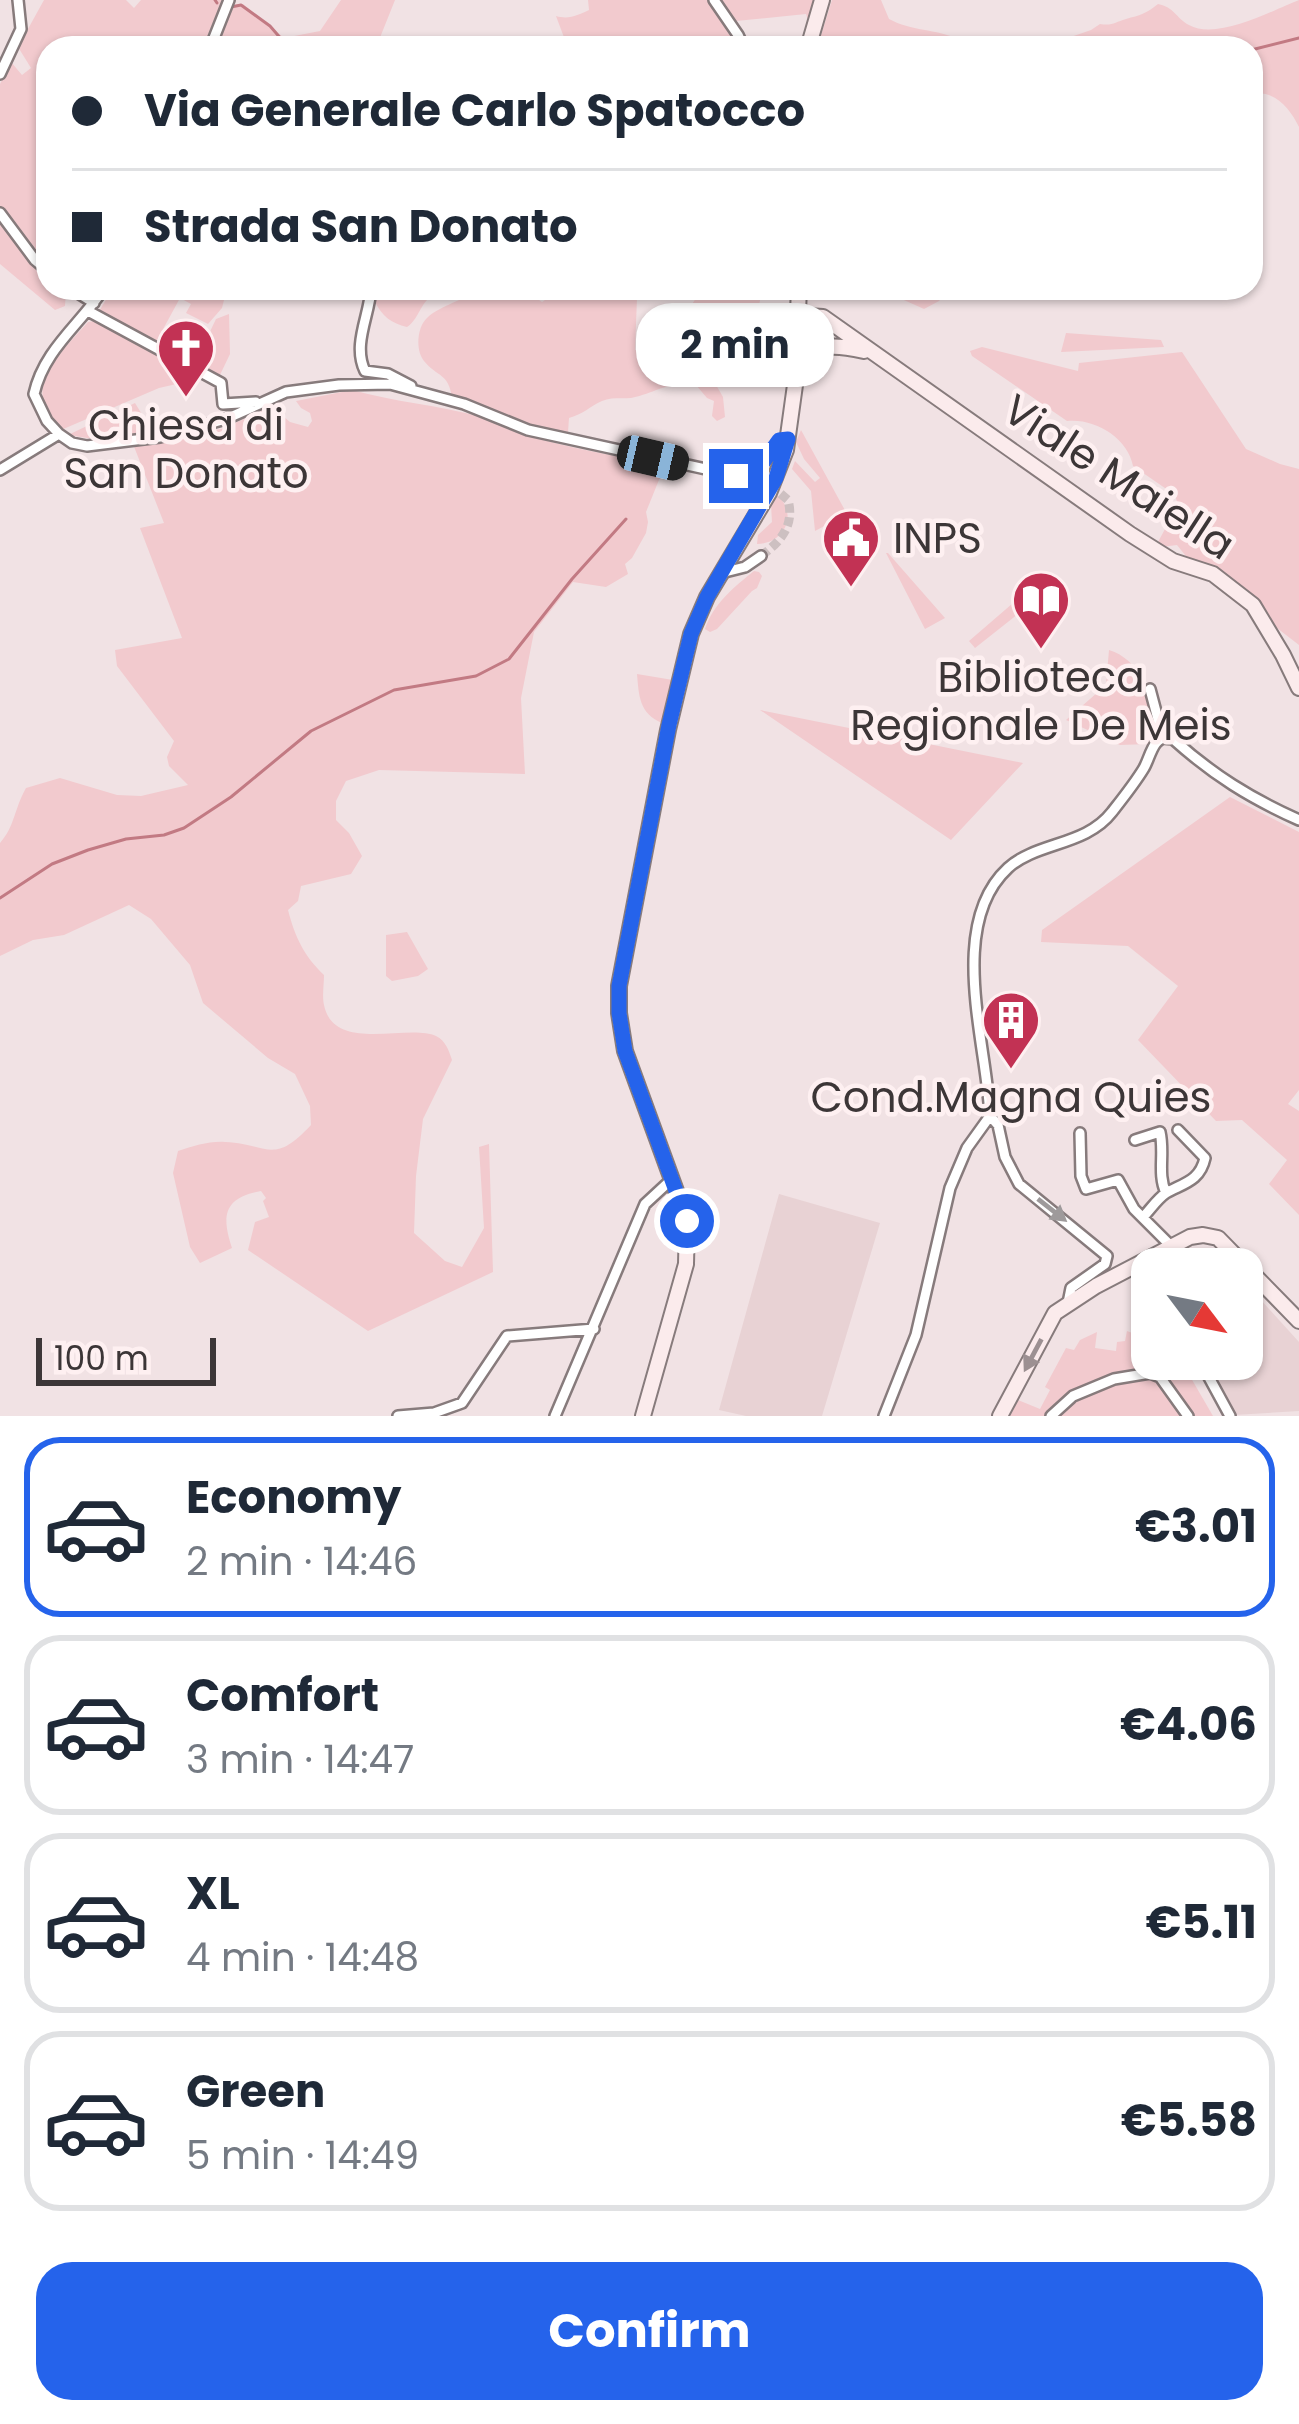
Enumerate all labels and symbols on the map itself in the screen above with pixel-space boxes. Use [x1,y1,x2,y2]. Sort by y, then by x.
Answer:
callout: 2 min [637,302,835,386]
church icon: Chiesa di San Donato [155,317,217,399]
street label: Viale Maiella [992,380,1246,574]
place label: Chiesa di San Donato [63,396,309,503]
car [614,432,692,484]
route end [709,449,763,503]
public building icon: INPS [820,507,882,589]
place label: INPS [893,509,982,568]
library icon: Biblioteca Regionale De Meis [1010,569,1072,651]
place label: Biblioteca Regionale De Meis [850,648,1232,755]
building icon: Cond.Magna Quies [980,989,1042,1071]
place label: Cond.Magna Quies [810,1068,1212,1127]
route start [660,1194,714,1248]
one-way arrow [1036,1197,1067,1221]
north arrow [1131,1248,1263,1380]
scale bar [36,1332,216,1385]
one-way arrow [1023,1337,1043,1372]

